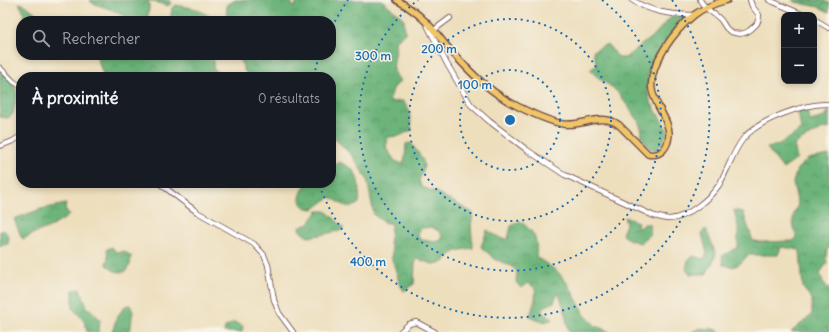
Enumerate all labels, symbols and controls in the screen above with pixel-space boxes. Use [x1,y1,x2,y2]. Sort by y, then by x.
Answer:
map controls [781,12,817,84]
button: + [781,12,817,48]
search box [16,16,336,60]
icon: search [30,27,52,49]
text: Rechercher [62,29,140,48]
text: 200 m [421,41,457,56]
text: 300 m [355,48,391,63]
button: − [781,48,817,84]
text: 100 m [458,77,492,92]
text: À proximité [32,87,118,109]
text: 0 résultats [258,90,320,107]
centre of rings [503,113,517,127]
text: 400 m [350,254,387,269]

